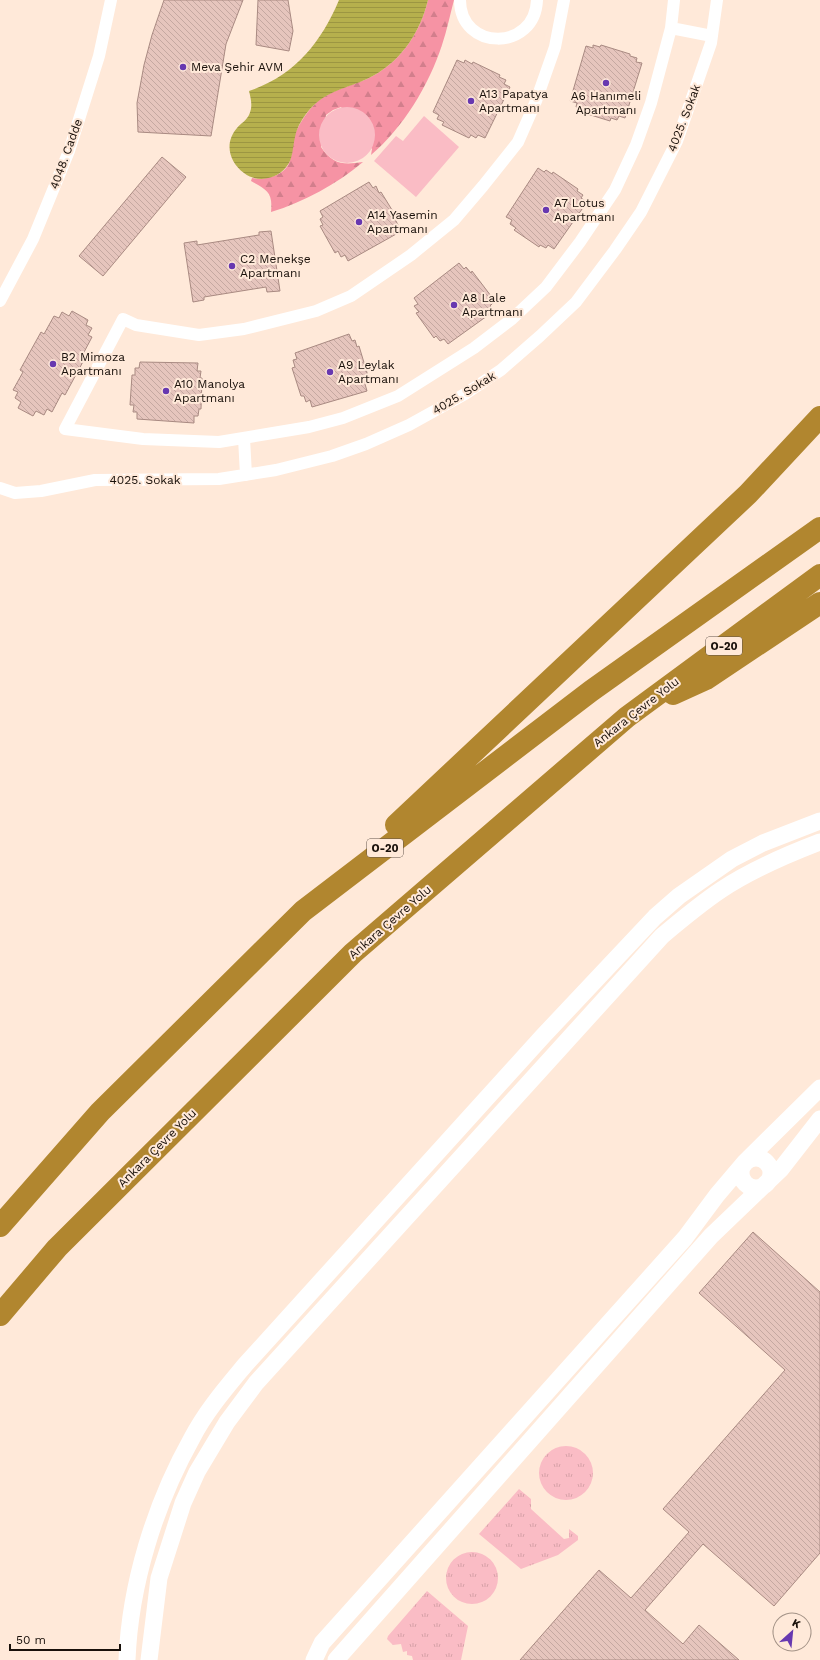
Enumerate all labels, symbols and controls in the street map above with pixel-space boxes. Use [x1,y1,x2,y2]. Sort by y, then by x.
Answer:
place label: Meva Şehir AVM [191,60,283,74]
marker: Meva Şehir AVM [178,62,188,72]
marker: A6 Hanımeli Apartmanı [601,78,611,88]
street label: 4025. Sokak [665,82,703,154]
place label: A13 Papatya Apartmanı [479,87,548,115]
place label: A6 Hanımeli Apartmanı [571,89,641,117]
marker: A13 Papatya Apartmanı [466,96,476,106]
street label: 4048. Cadde [47,117,85,191]
place label: A7 Lotus Apartmanı [554,196,615,224]
marker: A7 Lotus Apartmanı [541,205,551,215]
place label: A14 Yasemin Apartmanı [367,208,438,236]
marker: A14 Yasemin Apartmanı [354,217,364,227]
place label: C2 Menekşe Apartmanı [240,252,311,280]
marker: C2 Menekşe Apartmanı [227,261,237,271]
place label: A8 Lale Apartmanı [462,291,523,319]
marker: A8 Lale Apartmanı [449,300,459,310]
place label: B2 Mimoza Apartmanı [61,350,125,378]
place label: A9 Leylak Apartmanı [338,358,399,386]
marker: B2 Mimoza Apartmanı [48,359,58,369]
marker: A9 Leylak Apartmanı [325,367,335,377]
street label: 4025. Sokak [430,369,498,417]
place label: A10 Manolya Apartmanı [174,377,245,405]
marker: A10 Manolya Apartmanı [161,386,171,396]
street label: 4025. Sokak [109,473,181,487]
road number: O-20 [706,637,742,655]
street label: Ankara Çevre Yolu [590,674,682,750]
road number: O-20 [367,839,403,857]
street label: Ankara Çevre Yolu [346,882,434,962]
street label: Ankara Çevre Yolu [115,1106,199,1190]
north arrow [772,1612,812,1652]
text: K [790,1616,803,1631]
scale bar [10,1626,120,1652]
text: 50 m [16,1633,46,1647]

